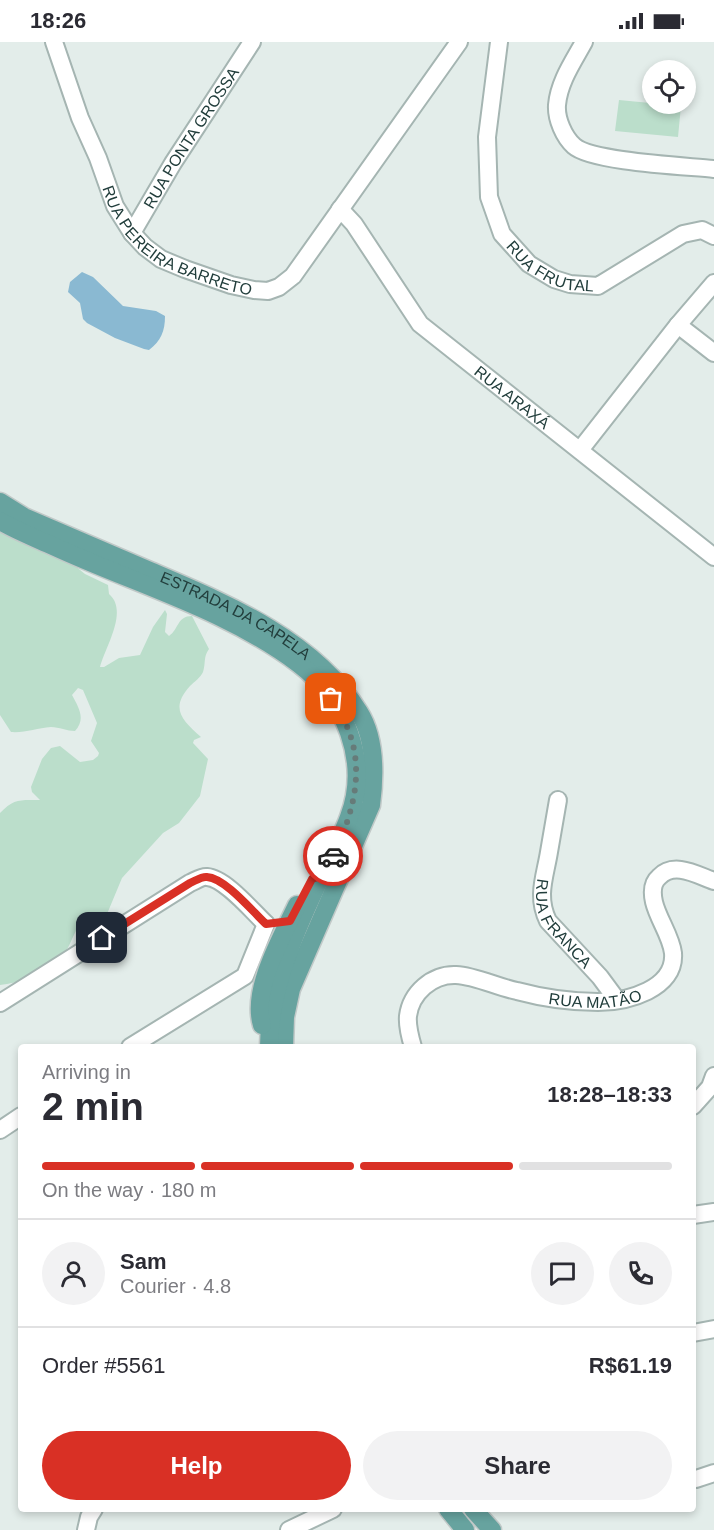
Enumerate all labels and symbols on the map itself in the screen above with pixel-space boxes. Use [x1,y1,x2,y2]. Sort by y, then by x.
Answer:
street label: RUA PONTA GROSSA [140,64,242,211]
street label: RUA PEREIRA BARRETO [99,183,254,298]
street label: RUA FRUTAL [503,237,595,295]
street label: RUA ARAXÁ [471,363,554,433]
street label: ESTRADA DA CAPELA [158,569,314,663]
pin [305,673,356,724]
courier [303,826,363,886]
street label: RUA FRANCA [533,878,595,972]
pin [76,912,127,963]
street label: RUA MATÃO [548,987,644,1011]

